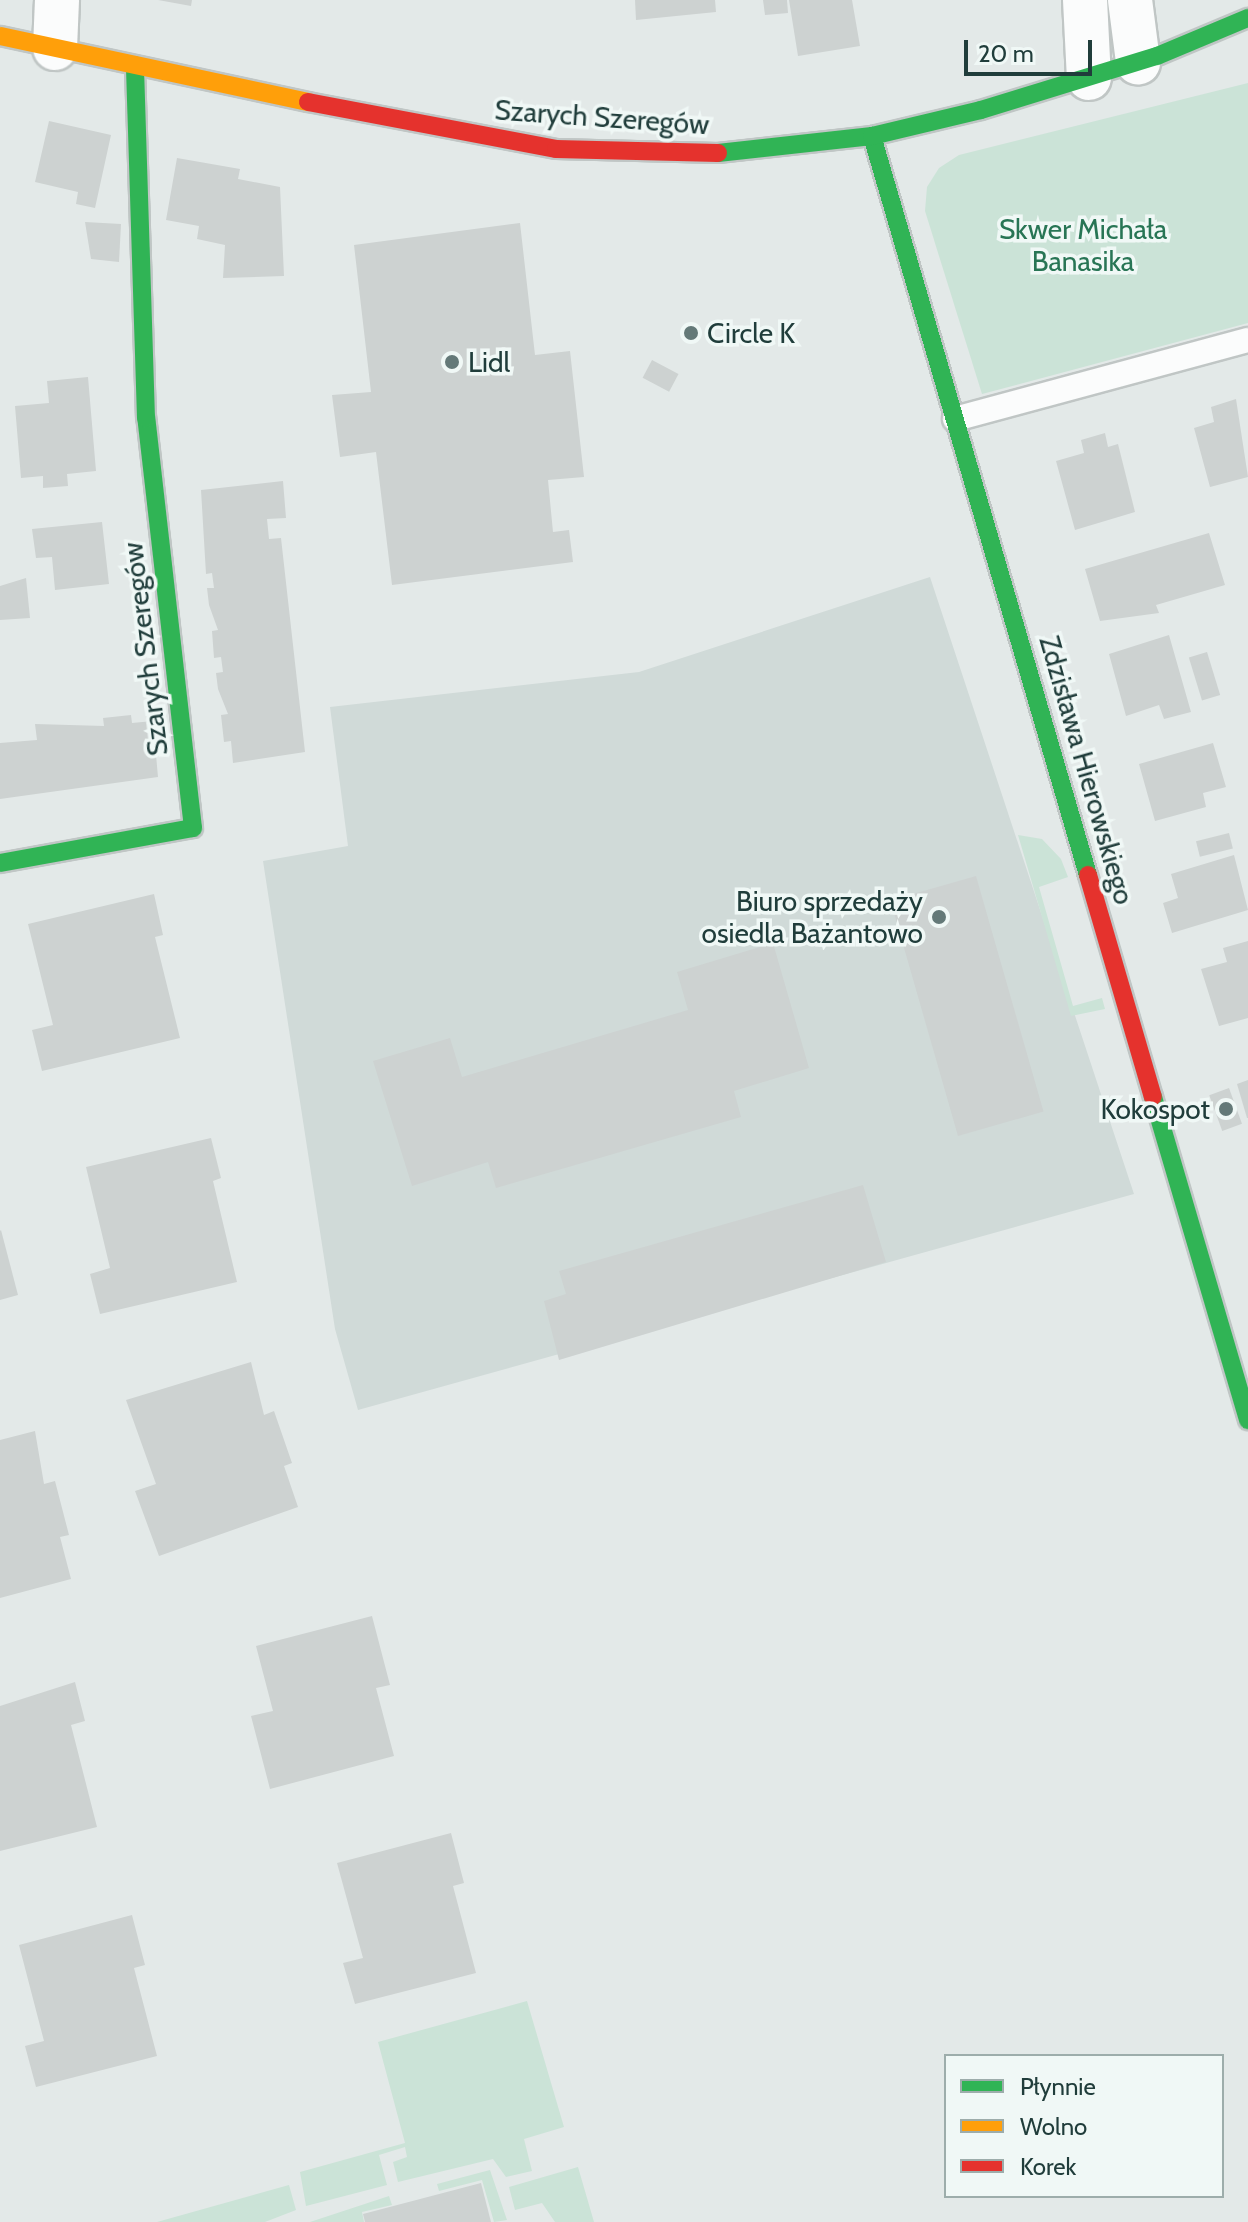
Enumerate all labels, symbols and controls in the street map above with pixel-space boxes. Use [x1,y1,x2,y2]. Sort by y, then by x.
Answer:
scale bar [968,24,1096,74]
text: 20 m [978,39,1034,68]
street label: Szarych Szeregów [494,93,710,141]
park label: Skwer Michała Banasika [999,212,1167,278]
place label: Circle K [707,316,795,350]
marker: Circle K [682,324,700,342]
place label: Lidl [468,345,510,379]
marker: Lidl [443,353,461,371]
street label: Szarych Szeregów [115,540,175,758]
street label: Zdzisława Hierowskiego [1033,632,1141,908]
place label: Biuro sprzedaży osiedla Bażantowo [701,884,923,950]
marker: Biuro sprzedaży osiedla Bażantowo [930,908,948,926]
place label: Kokospot [1101,1092,1210,1126]
marker: Kokospot [1217,1100,1235,1118]
legend [944,2054,1224,2198]
text: Płynnie [1020,2072,1096,2101]
text: Wolno [1020,2112,1087,2141]
text: Korek [1020,2152,1076,2181]

